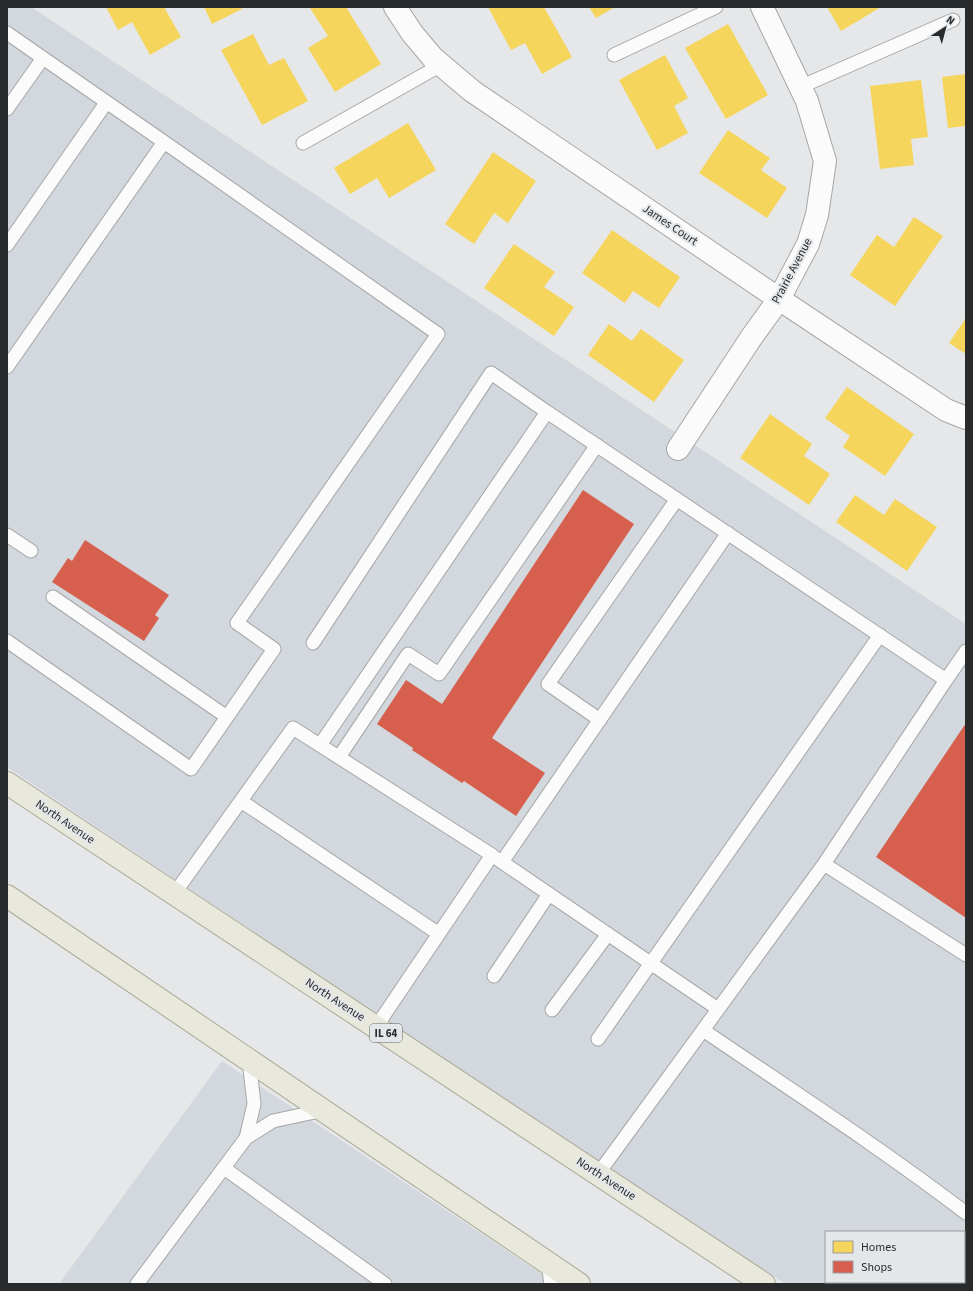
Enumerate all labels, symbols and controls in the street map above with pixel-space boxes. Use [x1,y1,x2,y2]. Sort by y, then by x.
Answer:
north arrow [925,8,965,48]
text: N [943,12,958,29]
street label: James Court [639,200,701,250]
street label: Prairie Avenue [768,235,816,307]
street label: North Avenue [32,796,98,848]
street label: North Avenue [302,974,368,1026]
road number: IL 64 [370,1024,402,1042]
street label: North Avenue [573,1153,639,1205]
legend [825,1231,965,1283]
text: Homes [861,1239,896,1256]
text: Shops [861,1259,892,1276]

